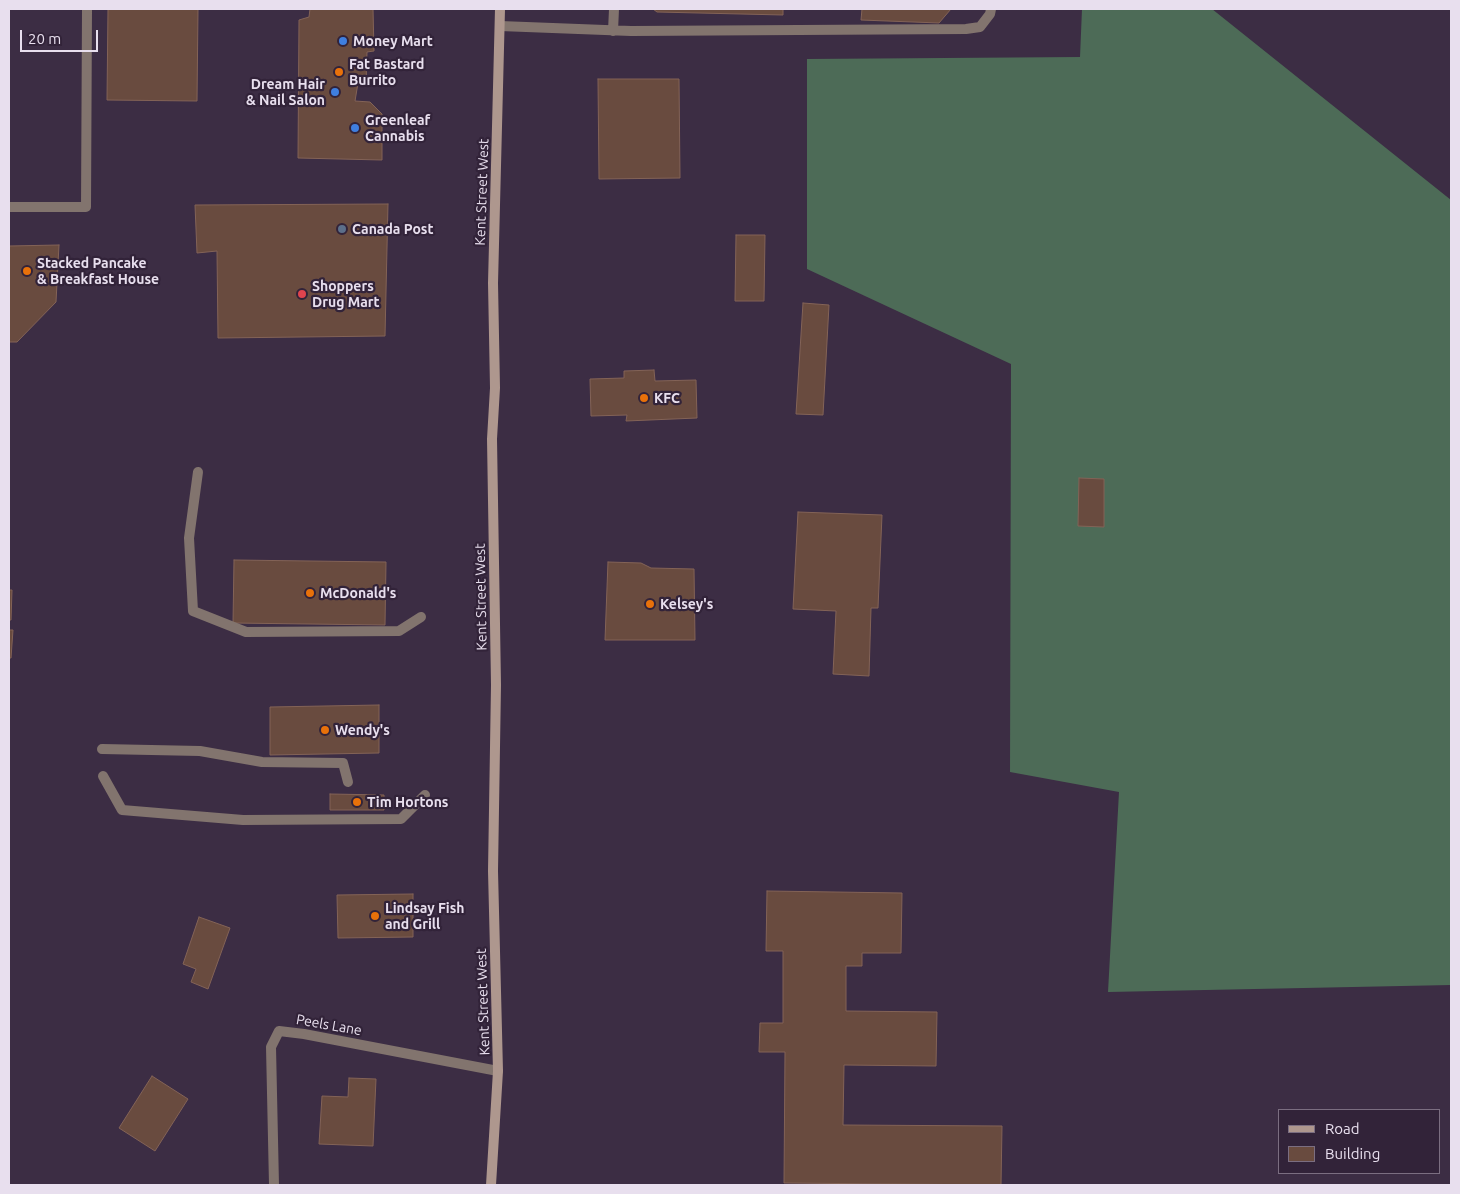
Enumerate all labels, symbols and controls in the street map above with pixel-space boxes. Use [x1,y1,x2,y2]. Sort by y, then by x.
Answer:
scale bar [22,20,100,52]
text: 20 m [28,30,61,47]
place label: Money Mart [353,33,433,49]
marker: Money Mart [337,35,349,47]
place label: Fat Bastard Burrito [349,56,424,88]
marker: Fat Bastard Burrito [333,66,345,78]
place label: Dream Hair & Nail Salon [246,76,325,108]
marker: Dream Hair & Nail Salon [329,86,341,98]
place label: Greenleaf Cannabis [365,112,430,144]
marker: Greenleaf Cannabis [349,122,361,134]
street label: Kent Street West [472,138,492,246]
place label: Canada Post [352,221,433,237]
marker: Canada Post [336,223,348,235]
place label: Stacked Pancake & Breakfast House [37,255,159,288]
marker: Stacked Pancake & Breakfast House [21,265,33,277]
place label: Shoppers Drug Mart [312,278,380,310]
marker: Shoppers Drug Mart [296,288,308,300]
place label: KFC [654,390,680,406]
marker: KFC [638,392,650,404]
street label: Kent Street West [472,543,490,651]
place label: McDonald's [320,585,396,601]
marker: McDonald's [304,587,316,599]
place label: Kelsey's [660,596,713,612]
marker: Kelsey's [644,598,656,610]
place label: Wendy's [335,722,390,738]
marker: Wendy's [319,724,331,736]
place label: Tim Hortons [367,794,448,810]
marker: Tim Hortons [351,796,363,808]
place label: Lindsay Fish and Grill [385,900,465,932]
marker: Lindsay Fish and Grill [369,910,381,922]
street label: Kent Street West [473,948,493,1056]
street label: Peels Lane [295,1011,363,1039]
legend [1278,1109,1440,1174]
text: Road [1325,1120,1360,1137]
text: Building [1325,1145,1380,1162]

